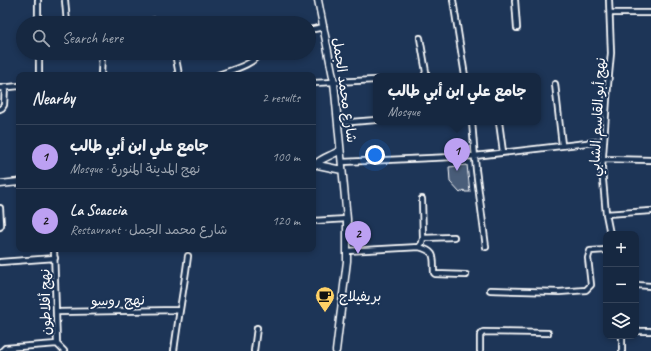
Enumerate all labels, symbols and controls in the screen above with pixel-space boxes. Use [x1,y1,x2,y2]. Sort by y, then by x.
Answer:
search box [16,16,316,60]
icon: search [30,27,52,49]
text: Search here [62,29,123,48]
street label: شارع محمد الجمل [328,36,360,144]
street label: نهج أبو القاسم الشابي [586,57,613,177]
popup [373,73,541,125]
text: جامع علي ابن أبي طالب [388,82,526,101]
text: Nearby [32,88,75,109]
text: 2 results [262,90,300,106]
text: Mosque [388,104,420,120]
text: جامع علي ابن أبي طالب [70,137,209,156]
pin: 1 [444,138,470,171]
your location [365,145,385,165]
text: 1 [42,149,48,165]
text: 100 m [272,149,300,165]
text: Mosque · نهج المدينة المنورة [70,161,200,177]
text: La Scaccia [70,201,127,220]
text: 2 [42,213,48,229]
text: 120 m [272,213,300,229]
pin: 2 [345,221,371,254]
text: Restaurant · شارع محمد الجمل [70,222,227,238]
map controls [603,231,639,339]
button: + [603,231,639,267]
button: − [603,267,639,303]
street label: نهج أفلاطون [36,269,56,335]
cafe icon: بريفيلاج [314,285,336,313]
place label: بريفيلاج [339,288,381,306]
street label: نهج روسو [90,292,145,310]
button: layers [603,303,639,339]

